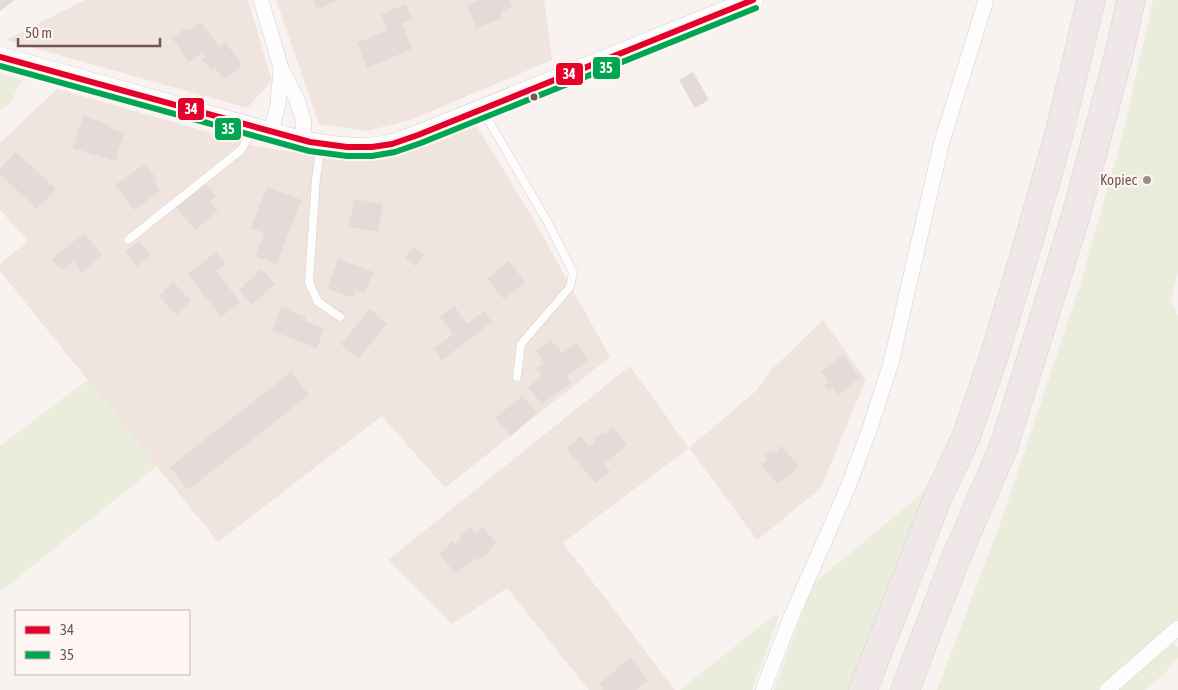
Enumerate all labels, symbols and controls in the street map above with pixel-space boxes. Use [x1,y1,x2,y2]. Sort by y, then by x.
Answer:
scale bar [18,15,160,47]
text: 50 m [25,24,52,41]
line badge: 35 [592,56,621,80]
text: 35 [599,60,613,76]
line badge: 34 [555,62,584,86]
text: 34 [562,66,576,82]
unlabelled marker [529,92,539,102]
line badge: 34 [177,97,205,121]
text: 34 [184,101,198,117]
line badge: 35 [214,117,242,141]
text: 35 [221,121,235,137]
place label: Kopiec [1100,171,1137,188]
marker: Kopiec [1141,174,1153,186]
legend [15,610,190,675]
text: 34 [60,621,74,638]
text: 35 [60,646,74,663]

